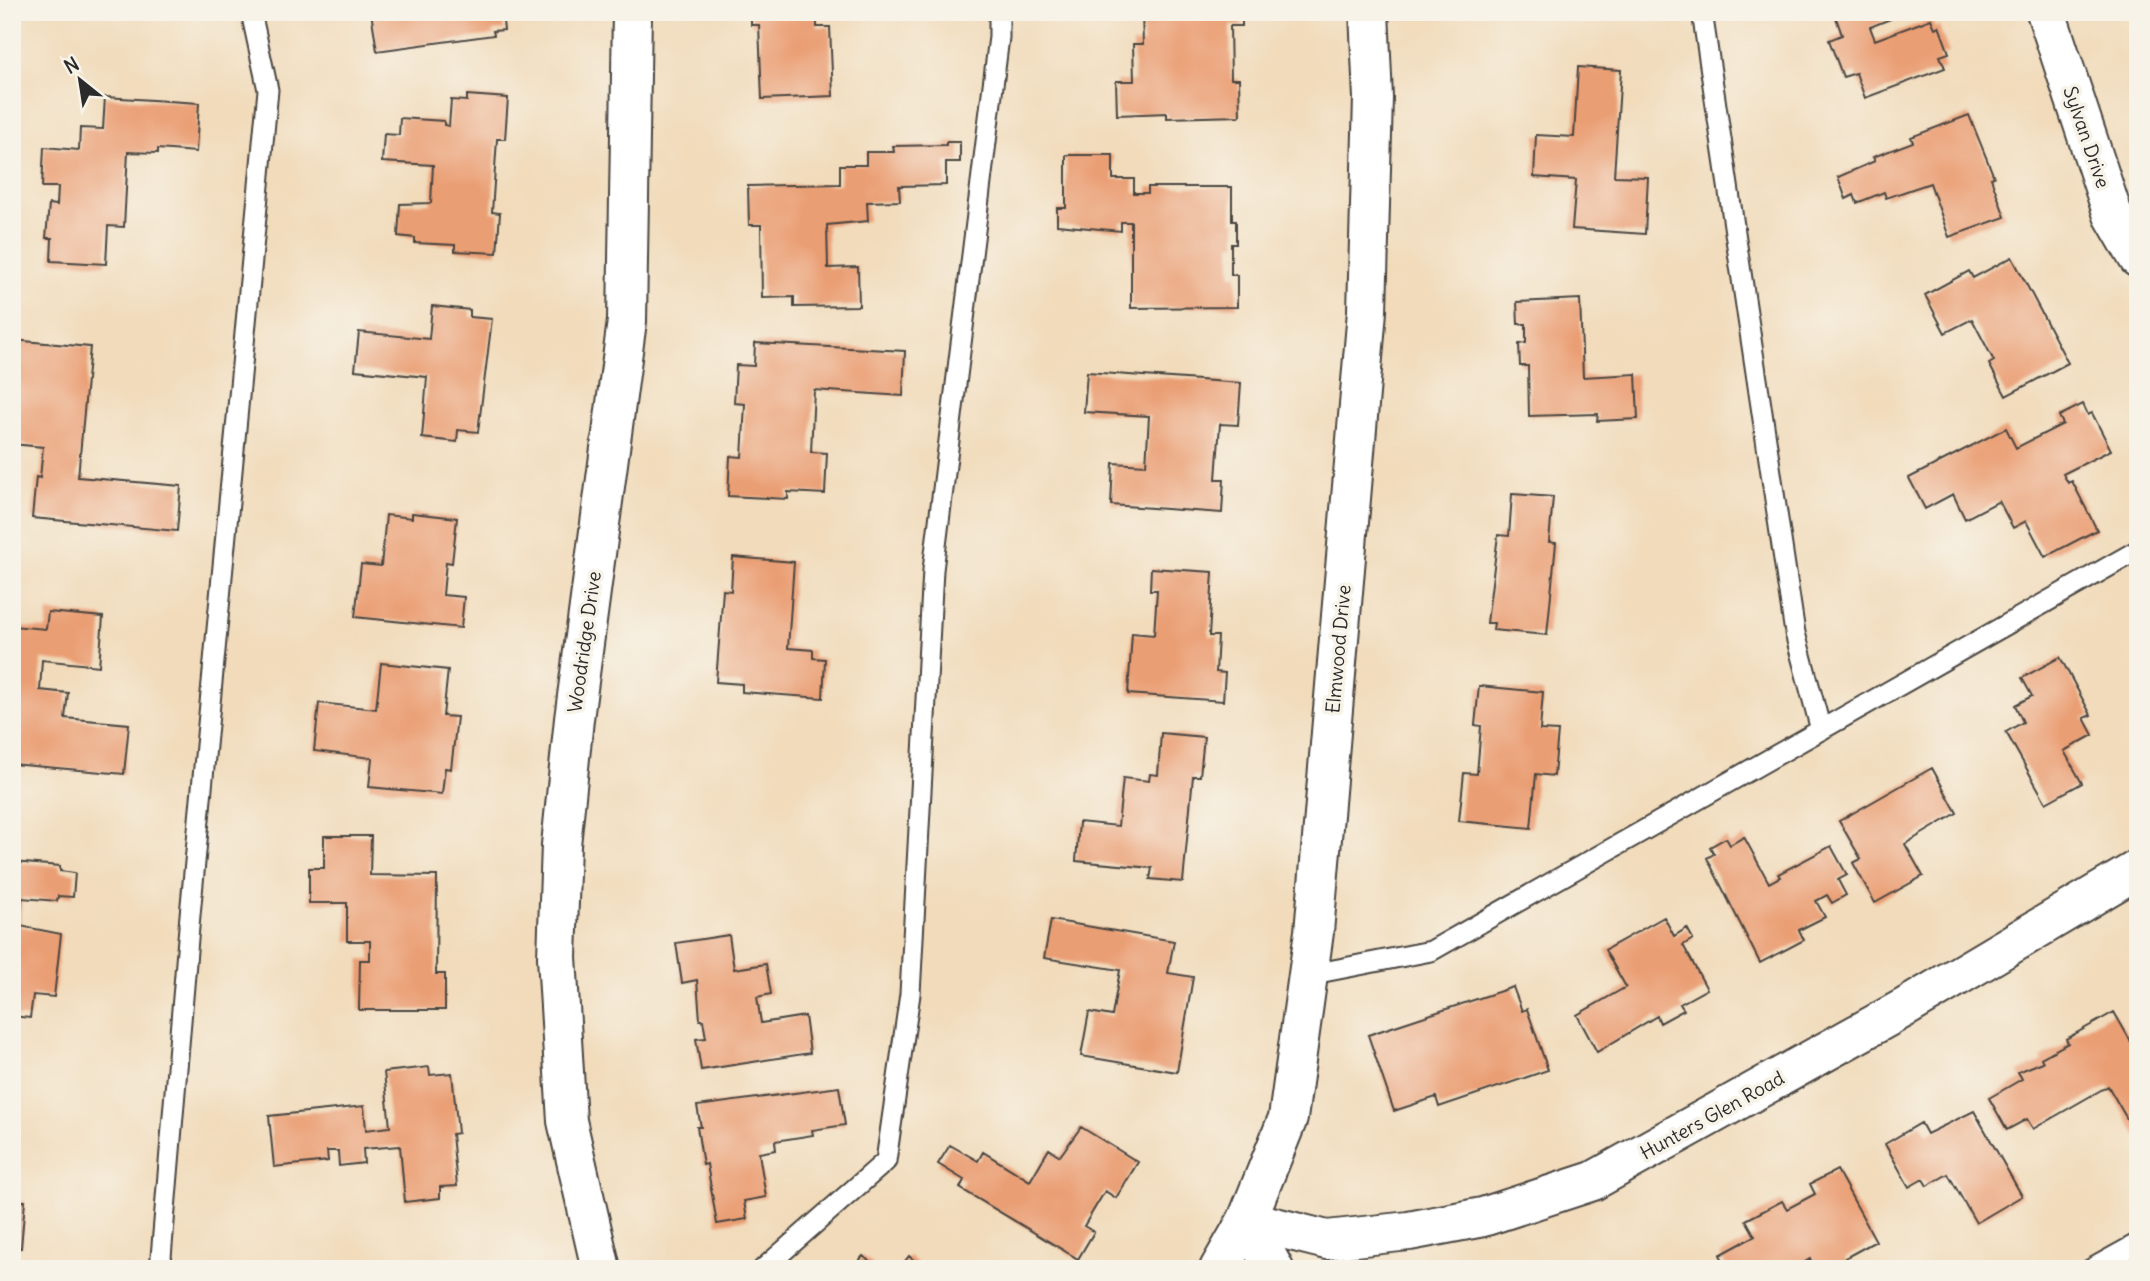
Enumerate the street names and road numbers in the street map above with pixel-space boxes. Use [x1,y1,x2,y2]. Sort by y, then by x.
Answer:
street label: Sylvan Drive [2058,83,2116,191]
street label: Woodridge Drive [562,570,606,714]
street label: Elmwood Drive [1320,584,1356,714]
street label: Hunters Glen Road [1636,1065,1788,1165]

